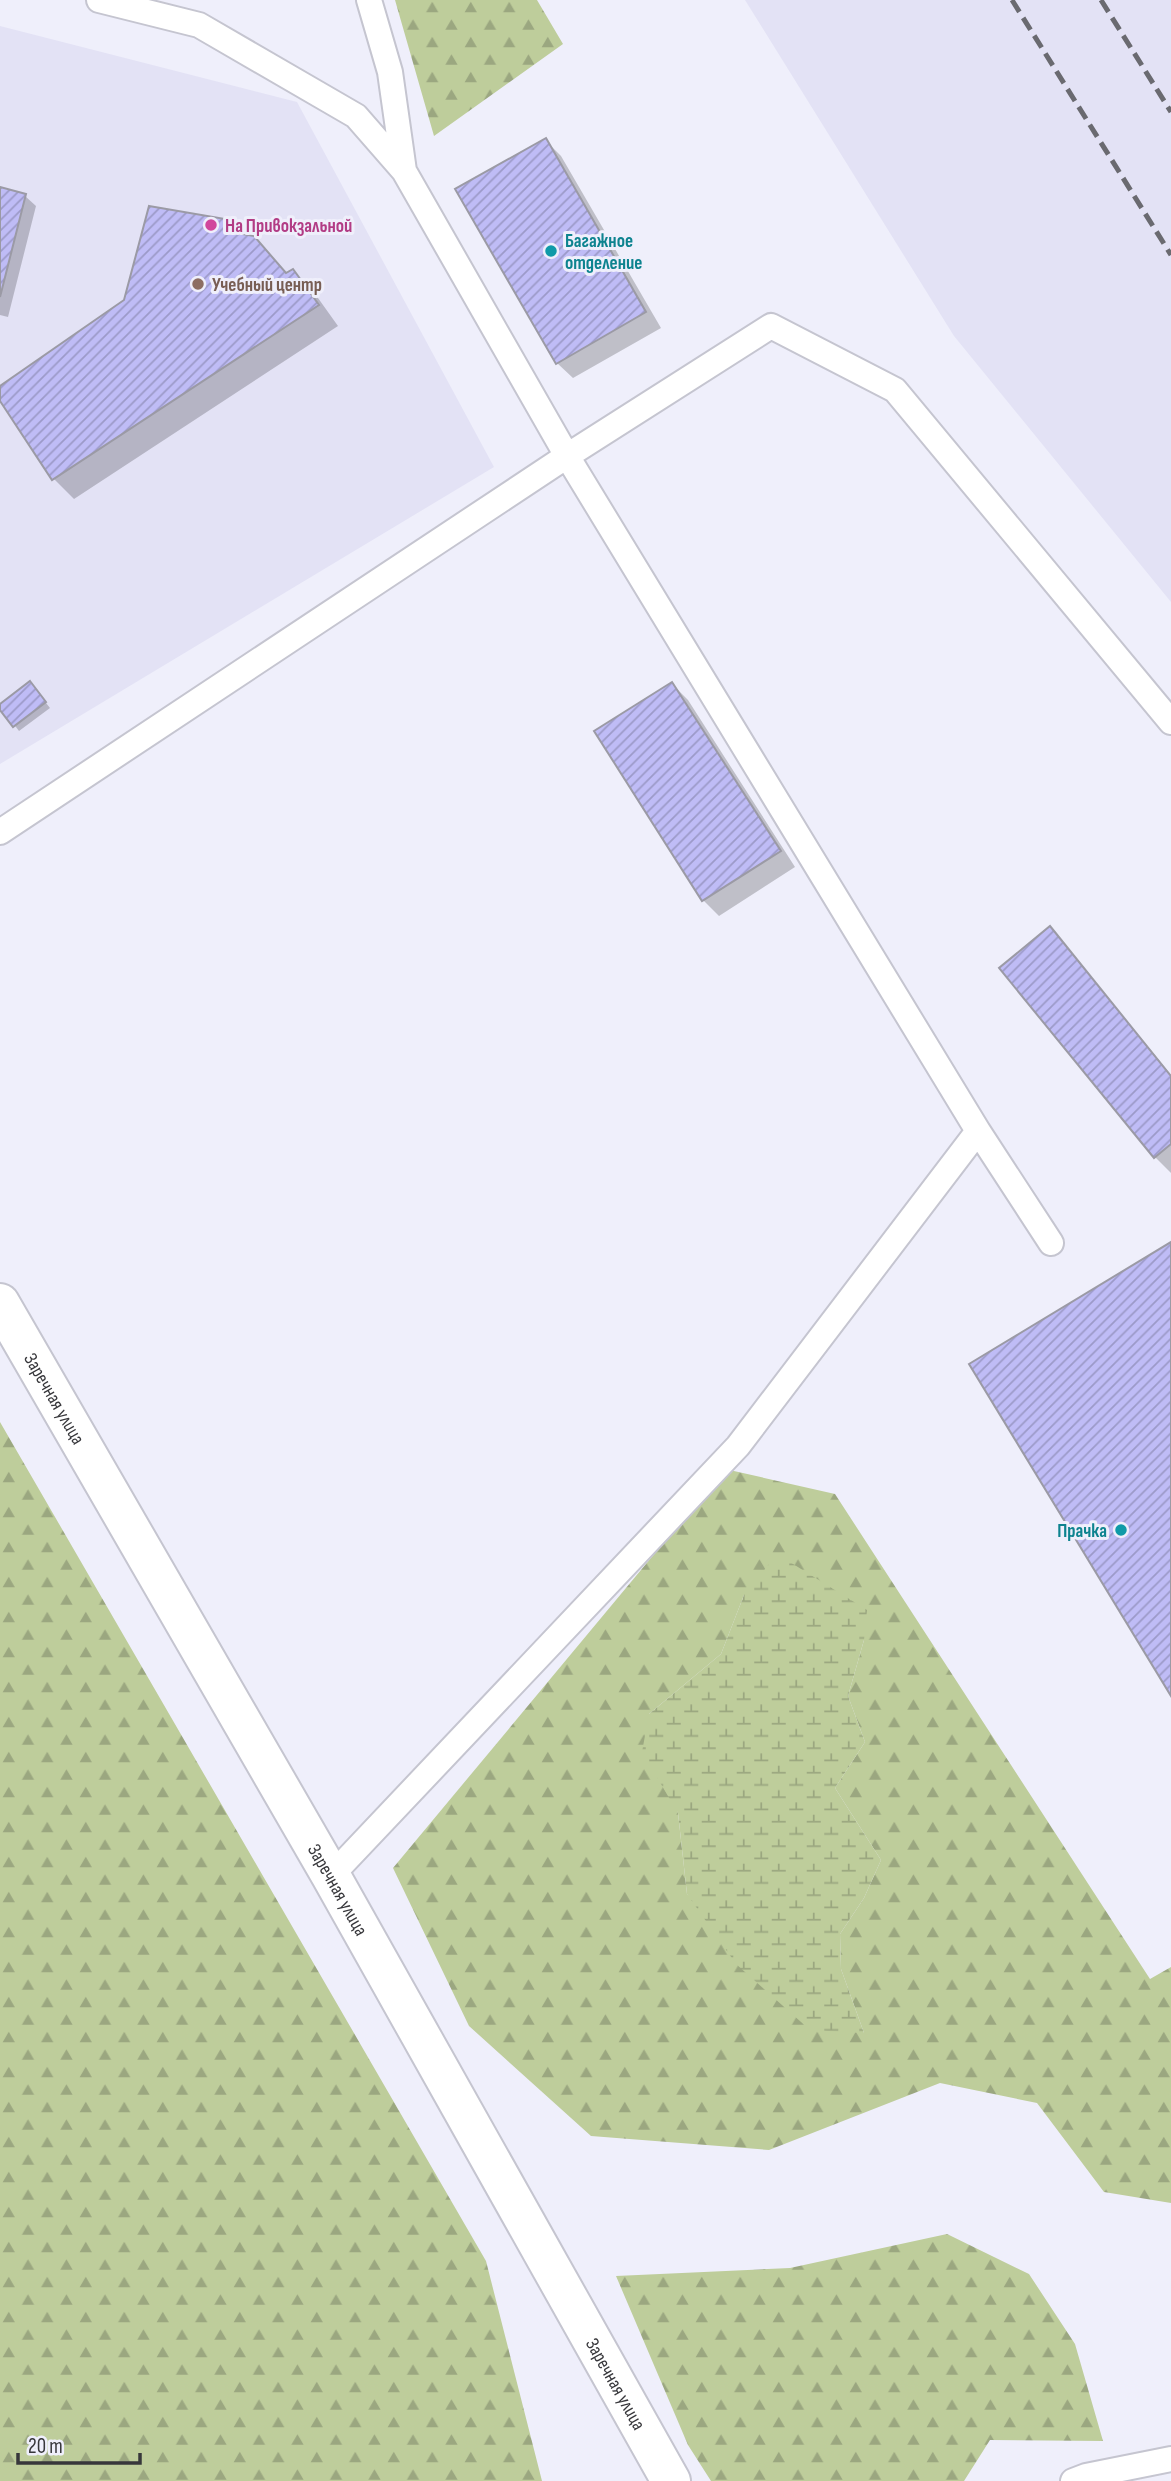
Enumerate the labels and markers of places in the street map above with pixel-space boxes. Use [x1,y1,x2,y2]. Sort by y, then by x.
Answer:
place label: На Привокзальной [225,215,352,238]
marker: На Привокзальной [203,217,219,233]
place label: Багажное отделение [565,230,642,275]
marker: Багажное отделение [543,243,559,259]
place label: Учебный центр [212,274,322,297]
marker: Учебный центр [190,276,206,292]
place label: Прачка [1057,1520,1107,1543]
marker: Прачка [1113,1522,1129,1538]

